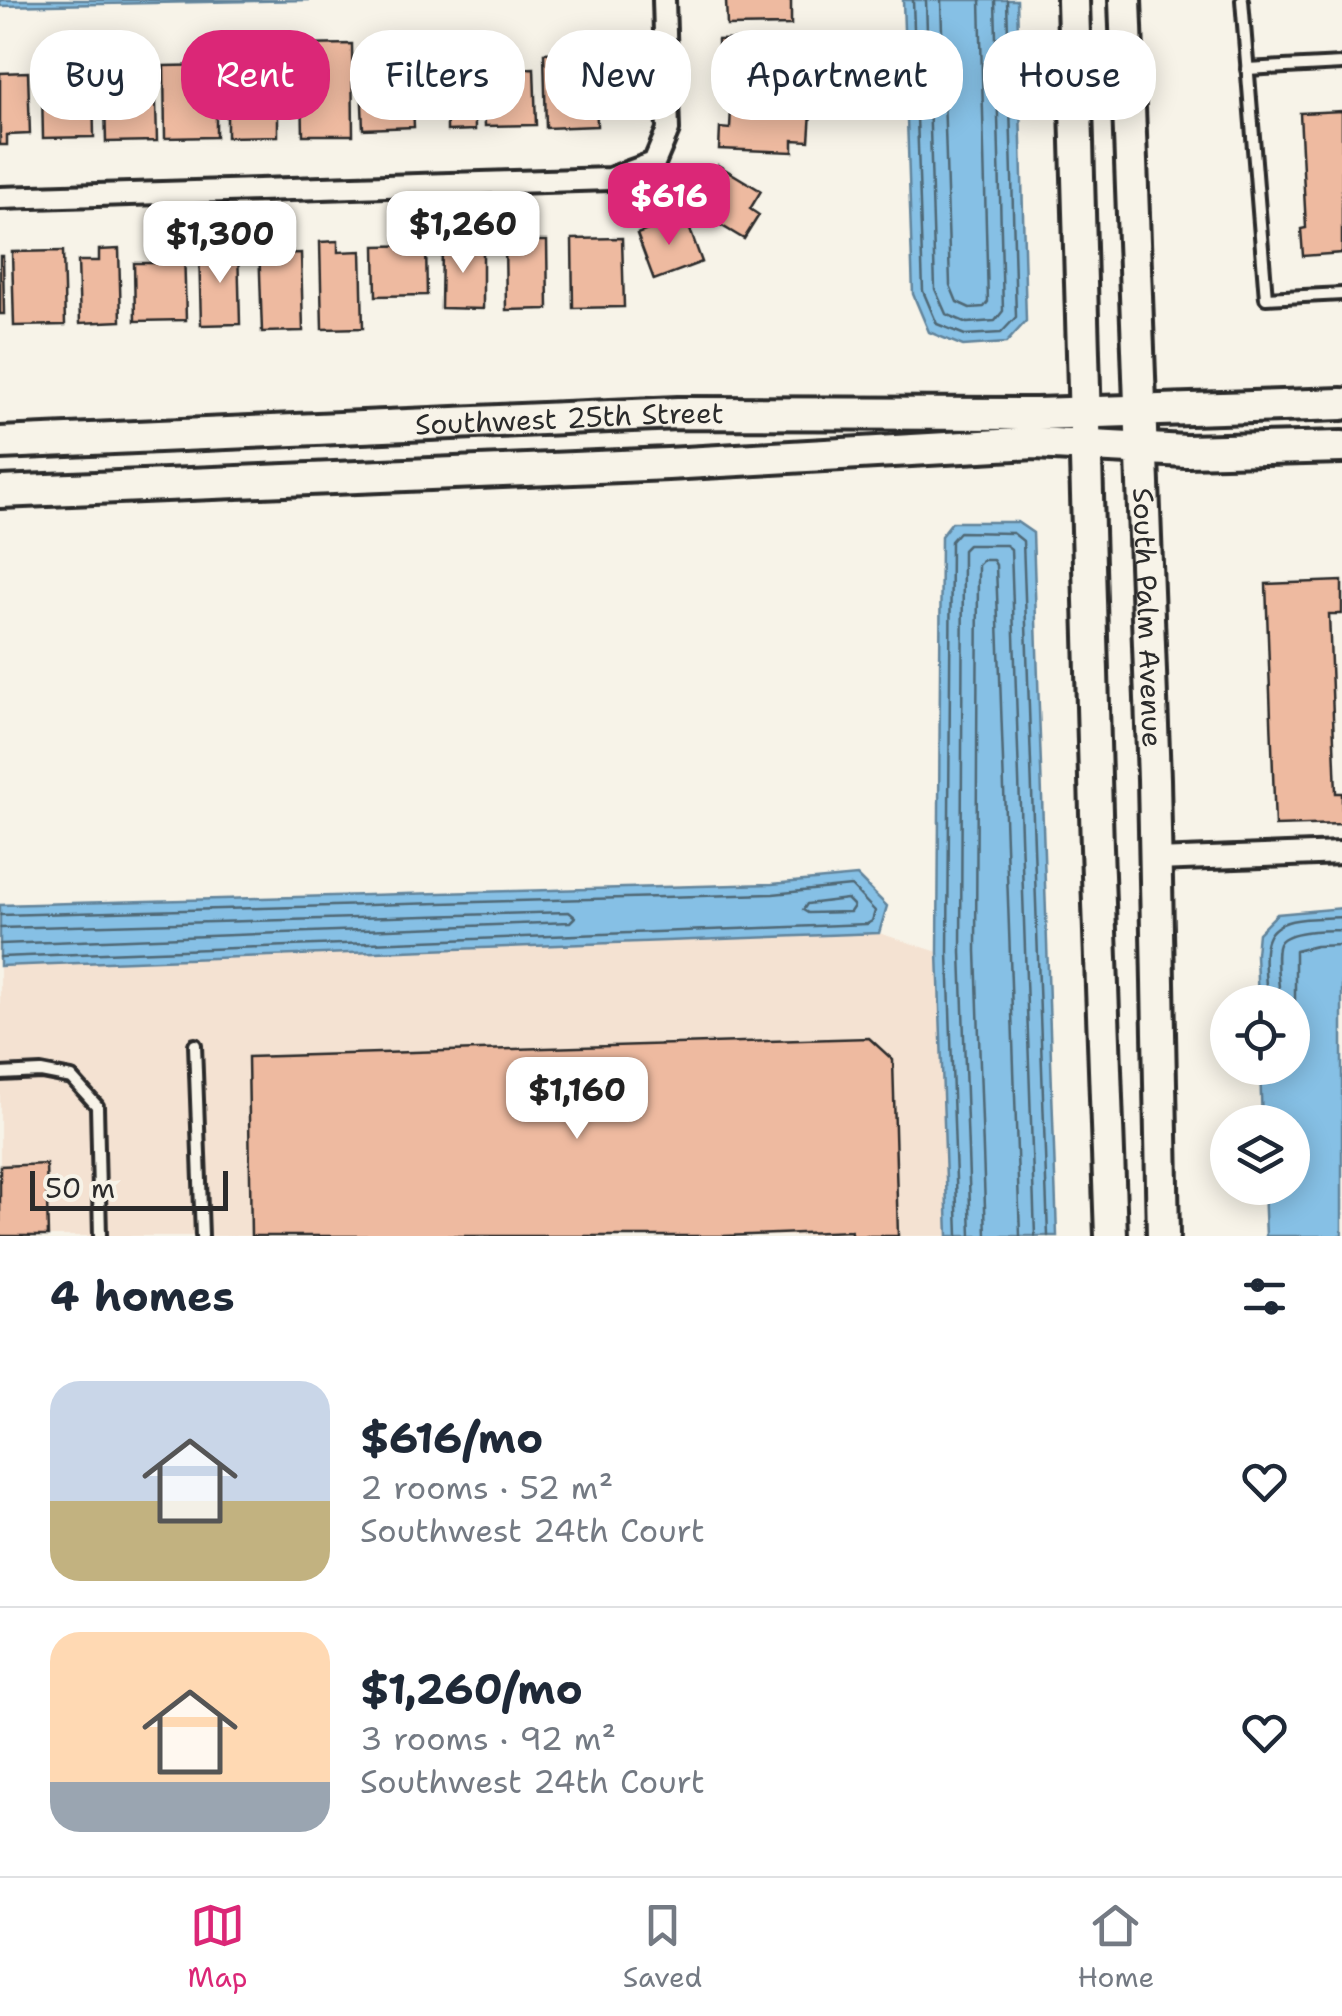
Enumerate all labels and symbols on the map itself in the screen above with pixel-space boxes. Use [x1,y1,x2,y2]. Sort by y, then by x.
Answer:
pin: $616 [610,163,728,248]
pin: $1,260 [382,191,544,276]
pin: $1,300 [139,201,301,286]
street label: Southwest 25th Street [414,394,724,444]
street label: South Palm Avenue [1124,487,1172,748]
pin: $1,160 [496,1057,658,1142]
scale bar [30,1166,228,1210]

